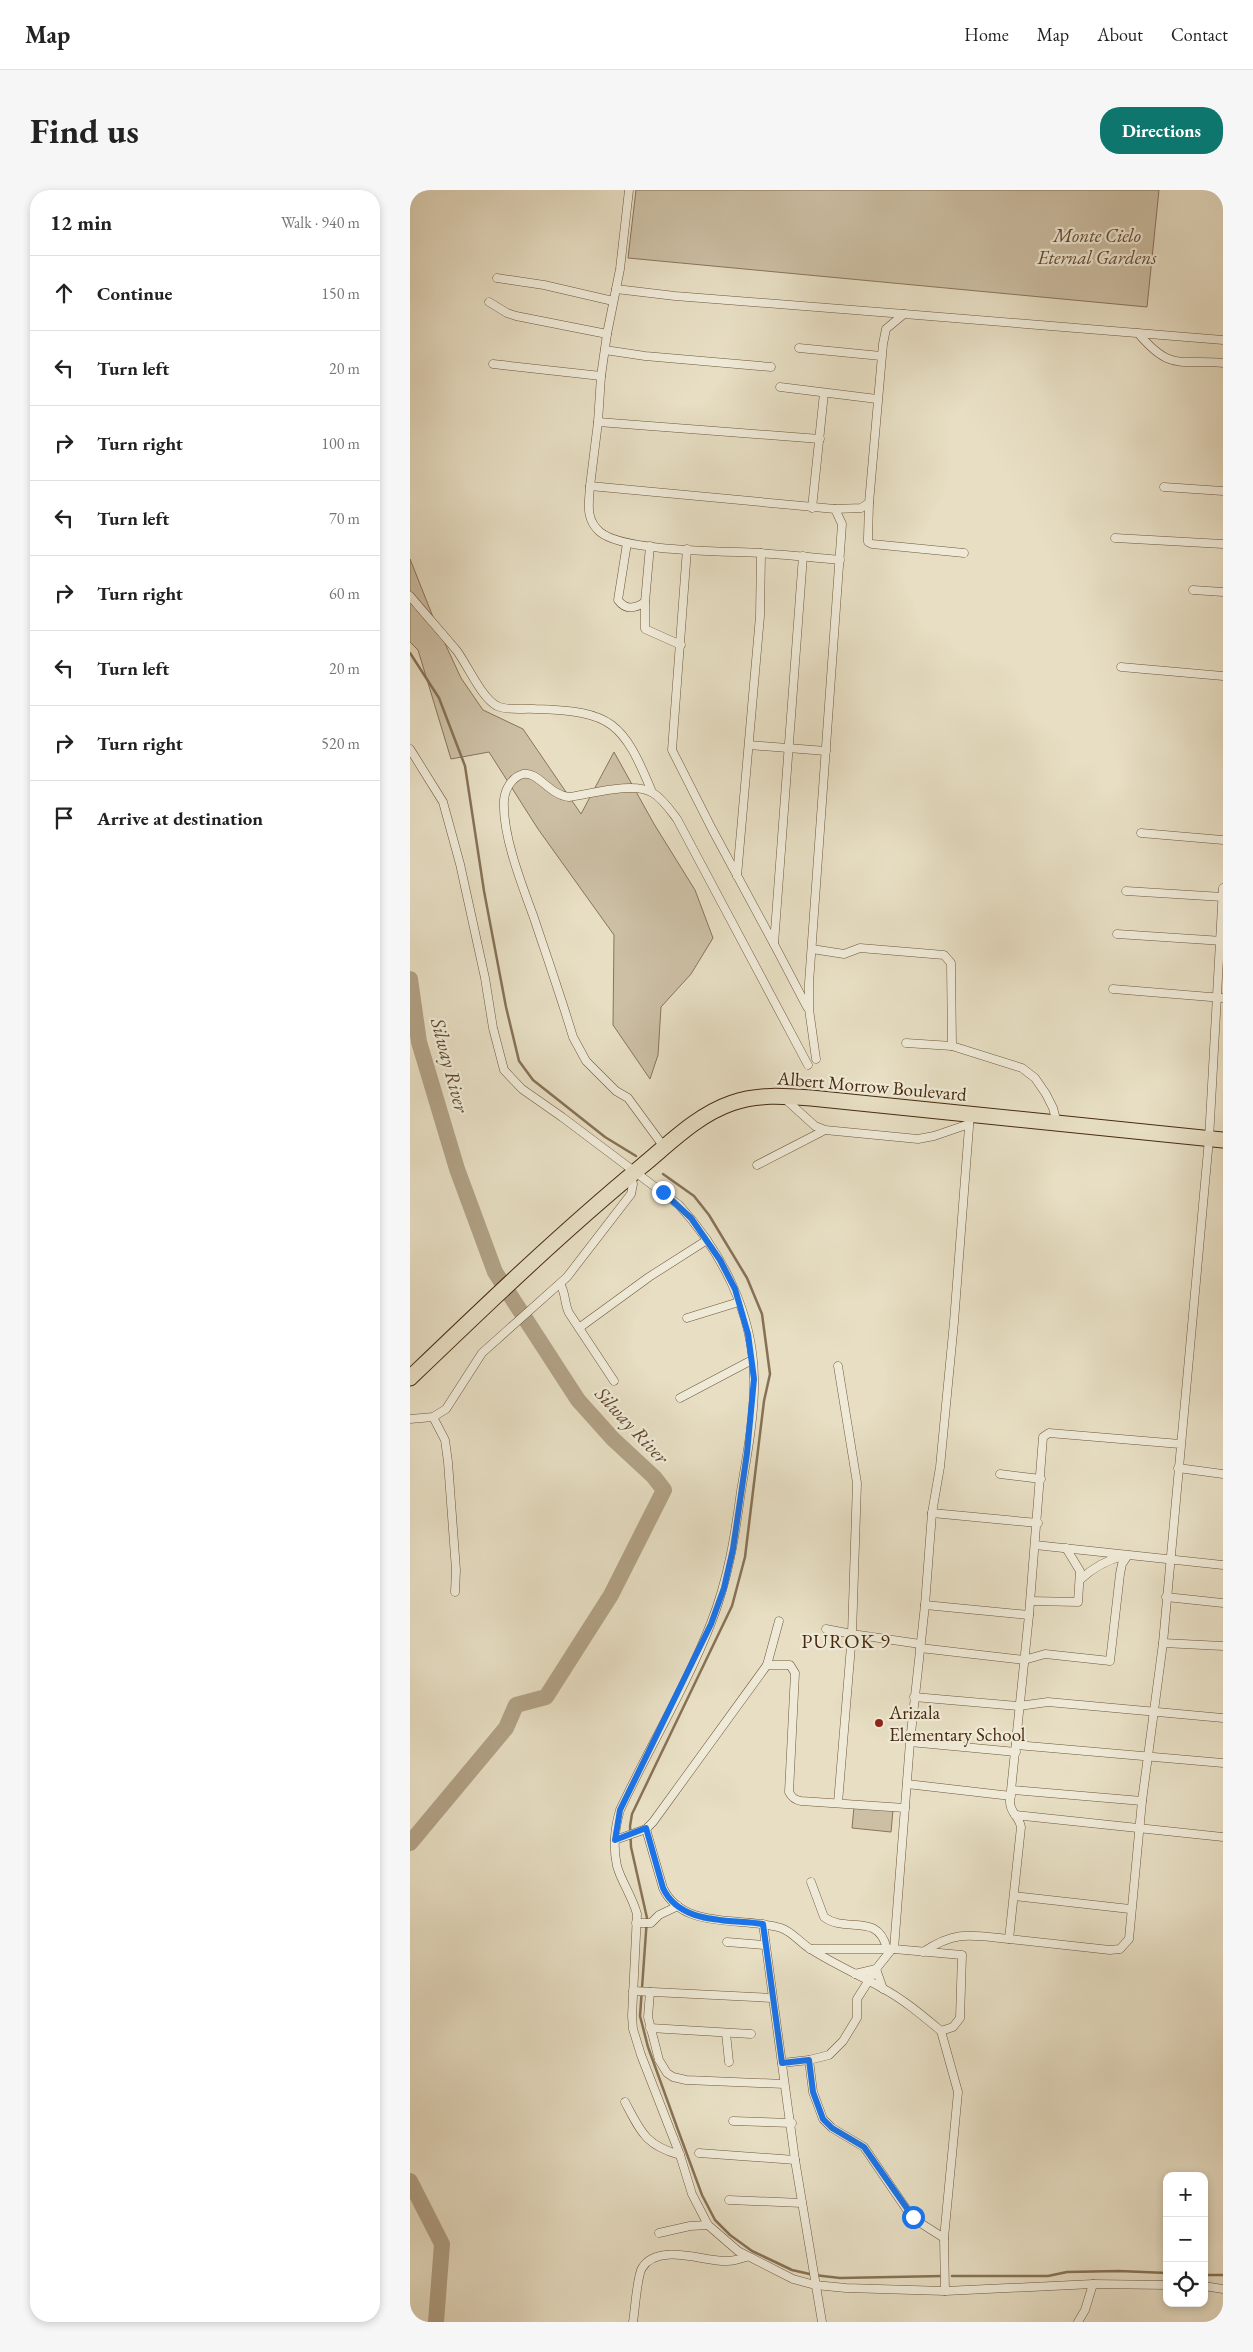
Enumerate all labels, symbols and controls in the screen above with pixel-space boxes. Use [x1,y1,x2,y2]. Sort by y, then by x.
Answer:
text: Map [25,19,70,50]
text: Home [964,23,1009,46]
text: Map [1037,23,1069,46]
text: About [1097,23,1143,46]
text: Contact [1171,23,1228,46]
button: Directions [1100,107,1223,154]
text: Find us [30,108,139,153]
text: 12 min [50,209,112,236]
text: Walk · 940 m [281,212,360,233]
park label: Monte Cielo Eternal Gardens [1036,223,1157,270]
icon: ahead [50,279,78,307]
text: Continue [97,281,172,306]
text: 150 m [321,283,360,304]
icon: left [50,354,78,382]
text: Turn left [97,356,169,381]
text: 20 m [329,358,360,379]
icon: right [50,429,78,457]
text: Turn right [97,431,183,456]
text: 100 m [321,433,360,454]
icon: left [50,504,78,532]
text: Turn left [97,506,169,531]
text: 70 m [329,508,360,529]
icon: right [50,579,78,607]
text: Turn right [97,581,183,606]
text: 60 m [329,583,360,604]
icon: left [50,654,78,682]
text: Turn left [97,656,169,681]
text: 20 m [329,658,360,679]
icon: right [50,729,78,757]
text: Turn right [97,731,183,756]
text: 520 m [321,733,360,754]
icon: arrive [50,804,78,832]
text: Arrive at destination [97,806,263,831]
water label: Silway River [425,1014,475,1116]
street label: Albert Morrow Boulevard [775,1065,968,1107]
route end [652,1181,675,1204]
water label: Silway River [589,1380,675,1470]
district label: PUROK 9 [801,1628,891,1654]
place label: Arizala Elementary School [888,1700,1026,1747]
marker: Arizala Elementary School [873,1717,885,1729]
map controls [1163,2172,1208,2307]
button: + [1163,2172,1208,2217]
route start [902,2206,925,2229]
button: − [1163,2217,1208,2262]
button: locate [1163,2262,1208,2307]

